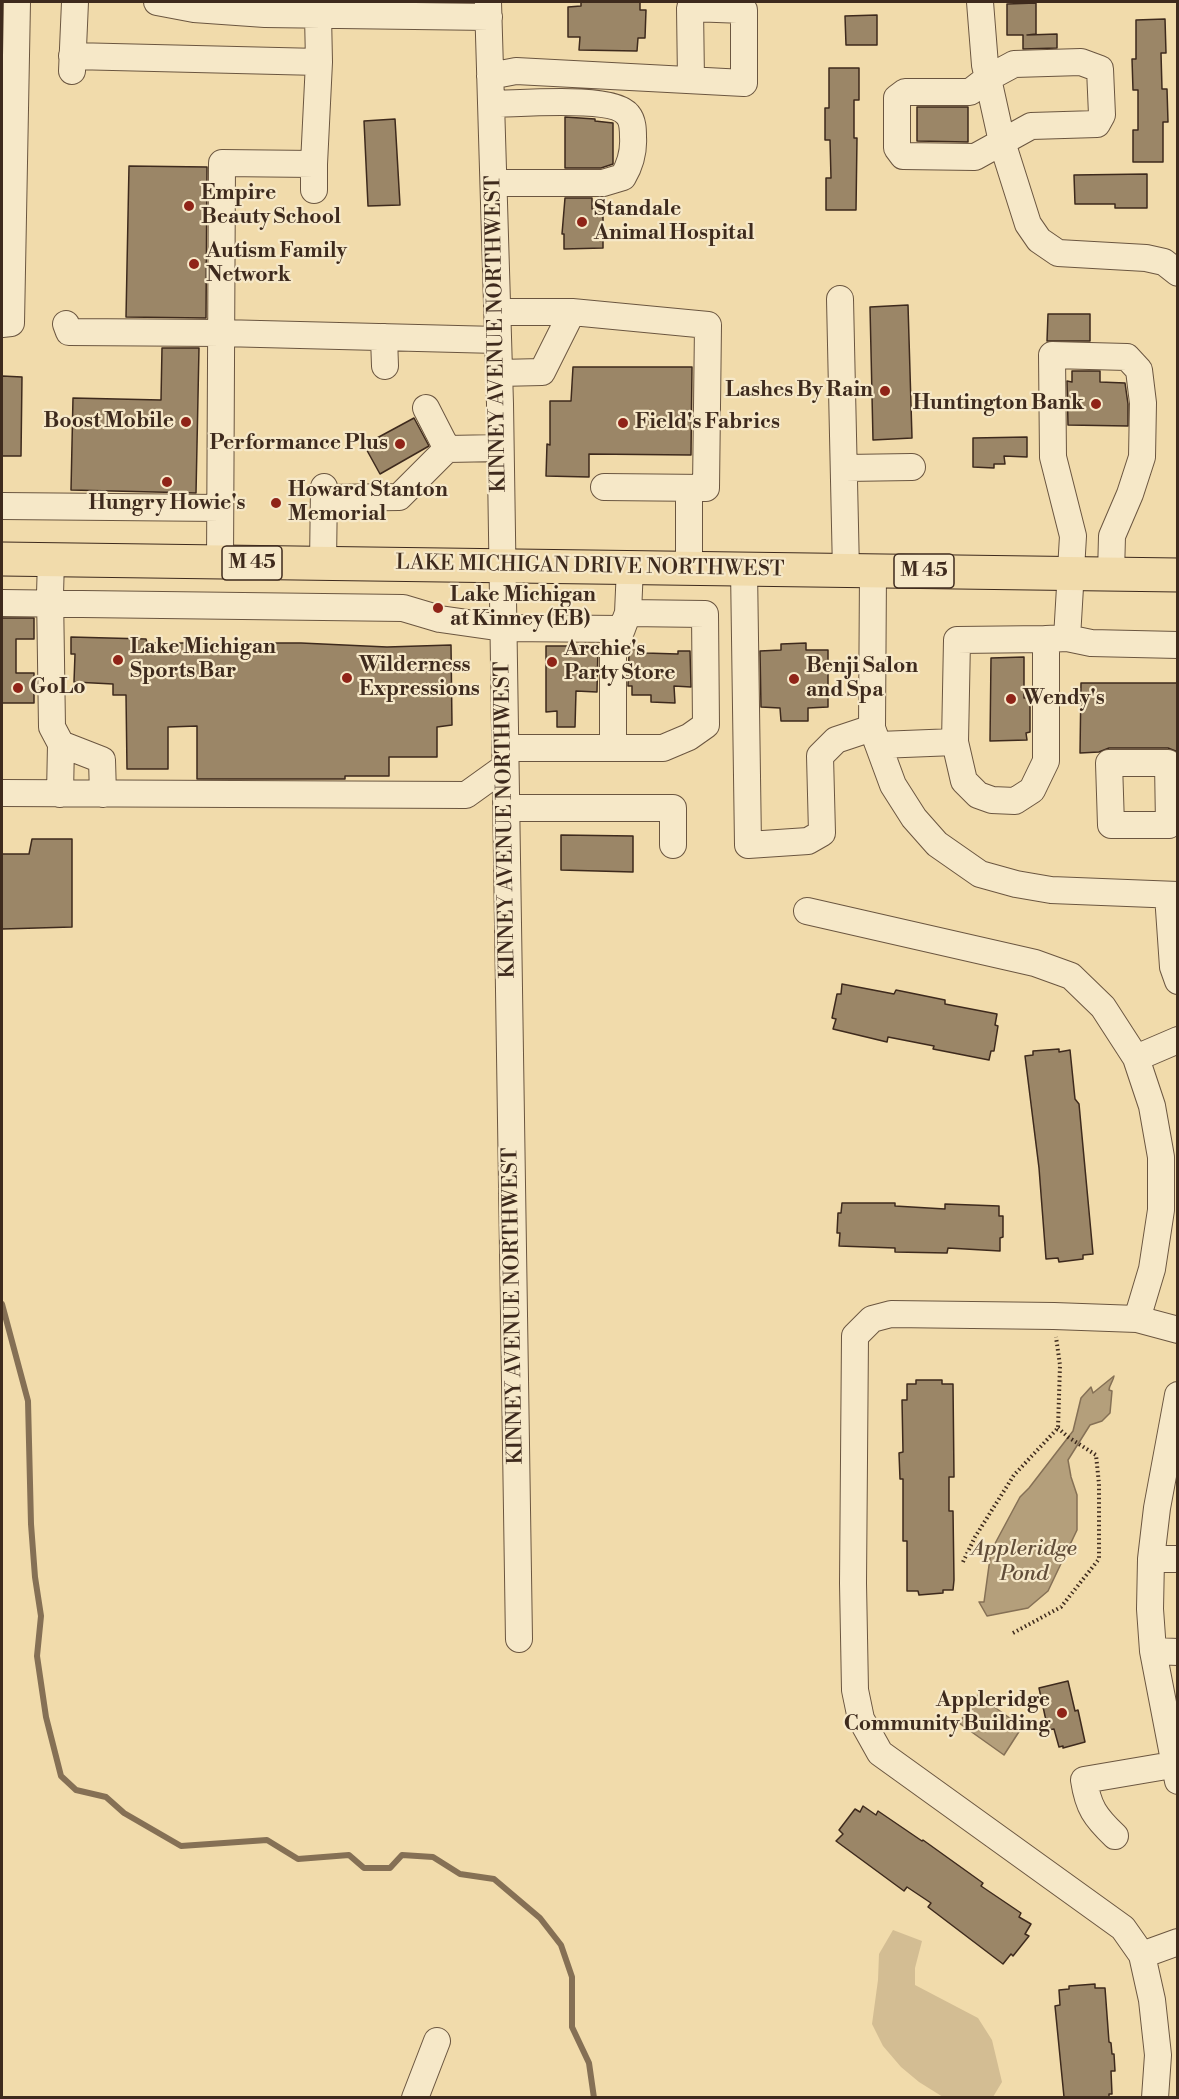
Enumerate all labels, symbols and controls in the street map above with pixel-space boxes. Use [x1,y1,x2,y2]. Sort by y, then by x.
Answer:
street label: KINNEY AVENUE NORTHWEST [482,175,512,493]
place label: Empire Beauty School [201,181,341,231]
place label: Standale Animal Hospital [594,197,754,247]
marker: Empire Beauty School [182,199,196,213]
marker: Standale Animal Hospital [575,215,589,229]
place label: Autism Family Network [206,239,347,289]
marker: Autism Family Network [187,257,201,271]
place label: Lashes By Rain [725,378,873,404]
marker: Lashes By Rain [878,384,892,398]
place label: Huntington Bank [913,391,1084,417]
marker: Huntington Bank [1089,397,1103,411]
place label: Boost Mobile [43,409,174,435]
place label: Field's Fabrics [635,410,780,436]
marker: Boost Mobile [179,415,193,429]
marker: Field's Fabrics [616,416,630,430]
place label: Performance Plus [209,431,388,457]
marker: Performance Plus [393,437,407,451]
marker: Hungry Howie's [160,475,174,489]
place label: Howard Stanton Memorial [288,478,448,528]
place label: Hungry Howie's [88,491,246,517]
marker: Howard Stanton Memorial [269,496,283,510]
road number: M 45 [222,546,282,580]
street label: LAKE MICHIGAN DRIVE NORTHWEST [395,551,785,583]
road number: M 45 [894,554,954,588]
place label: Lake Michigan at Kinney (EB) [450,583,596,633]
marker: Lake Michigan at Kinney (EB) [431,601,445,615]
place label: Lake Michigan Sports Bar [130,635,276,685]
place label: Archie's Party Store [564,637,675,687]
marker: Lake Michigan Sports Bar [111,653,125,667]
place label: Wilderness Expressions [359,653,480,703]
place label: Benji Salon and Spa [806,654,918,704]
marker: Archie's Party Store [545,655,559,669]
street label: KINNEY AVENUE NORTHWEST [491,661,521,979]
marker: Wilderness Expressions [340,671,354,685]
marker: Benji Salon and Spa [787,672,801,686]
place label: GoLo [30,675,86,701]
marker: GoLo [11,681,25,695]
place label: Wendy's [1023,686,1105,712]
marker: Wendy's [1004,692,1018,706]
street label: KINNEY AVENUE NORTHWEST [499,1147,529,1465]
water label: Appleridge Pond [971,1537,1077,1588]
place label: Appleridge Community Building [844,1688,1050,1738]
marker: Appleridge Community Building [1055,1706,1069,1720]

